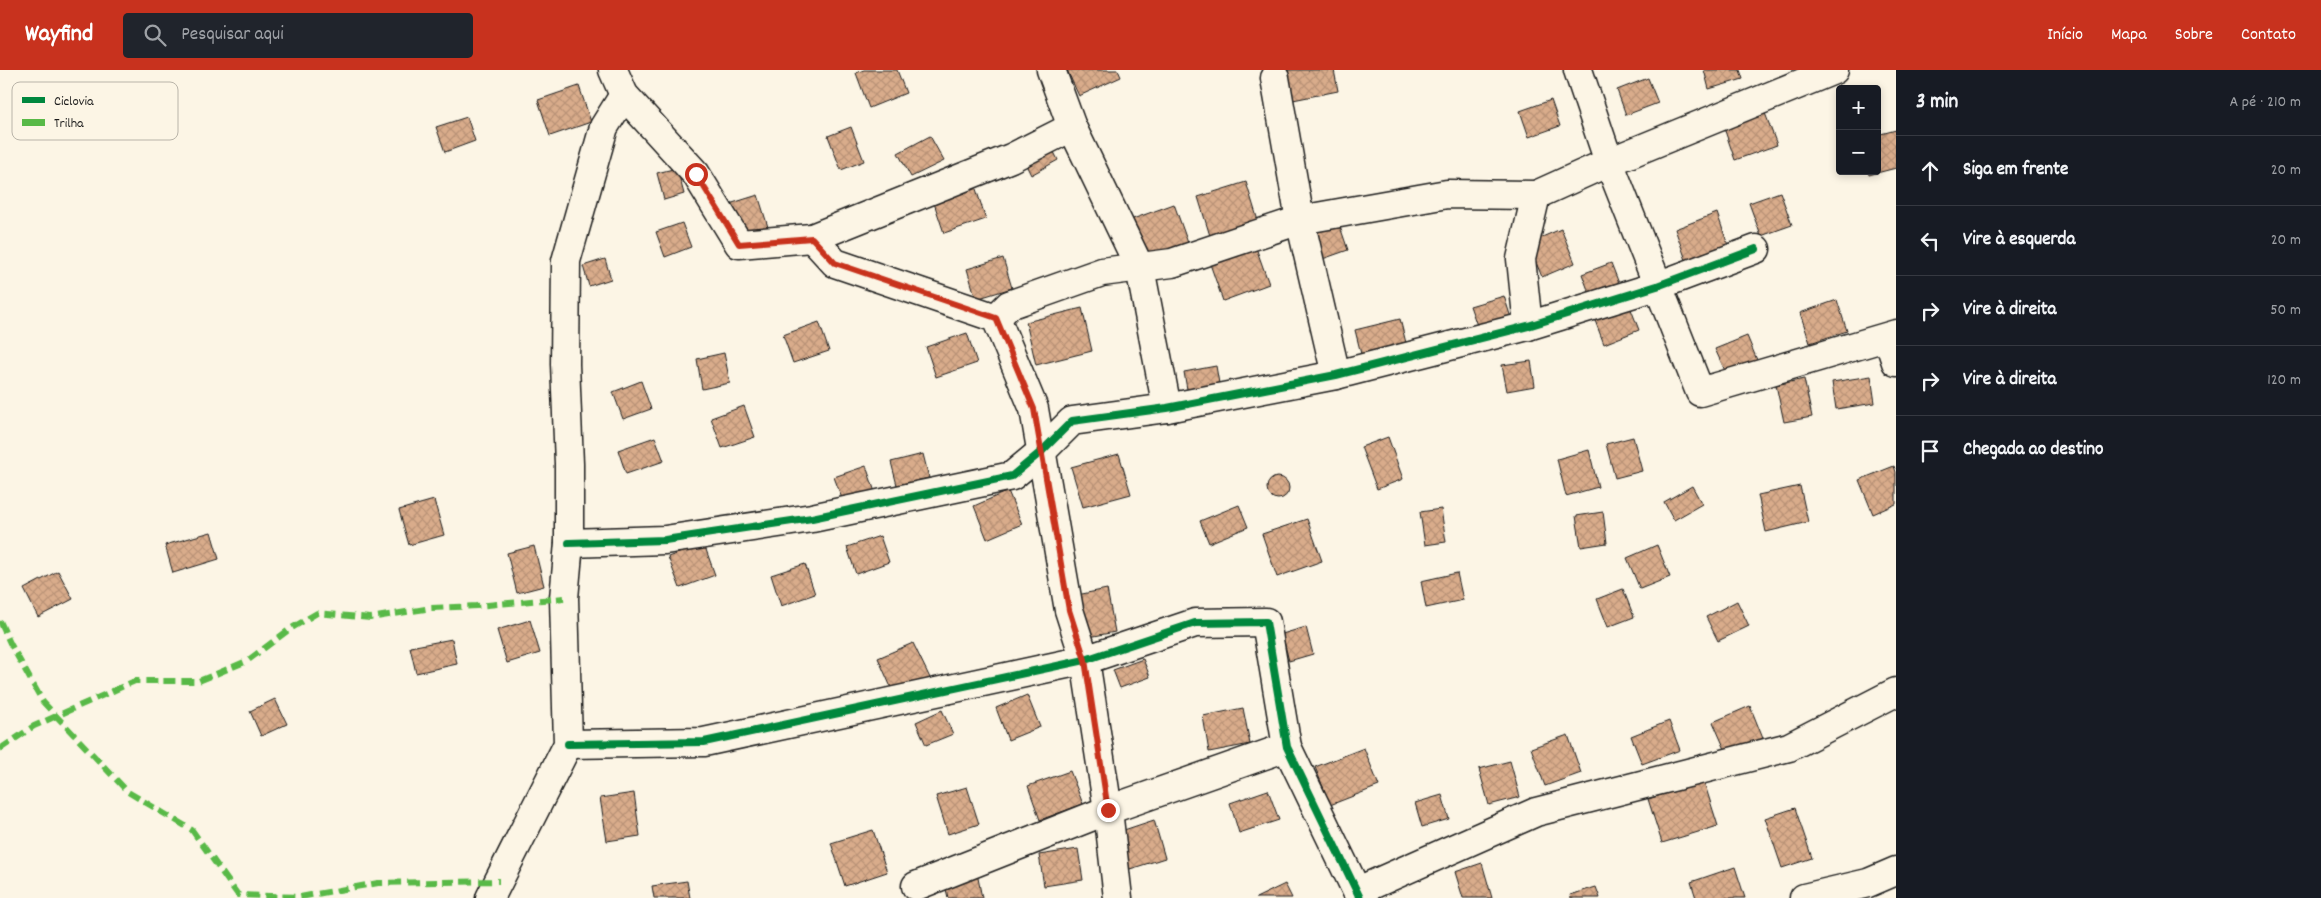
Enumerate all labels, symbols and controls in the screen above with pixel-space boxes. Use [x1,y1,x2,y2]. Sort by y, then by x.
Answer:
search box [123,13,473,58]
text: Wayfind [25,18,93,52]
icon: search [141,21,169,49]
text: Pesquisar aqui [181,22,284,49]
text: Início [2047,23,2083,48]
text: Mapa [2111,23,2147,48]
text: Sobre [2175,23,2213,48]
text: Contato [2241,23,2296,48]
legend [12,82,178,140]
map controls [1836,85,1881,175]
button: + [1836,85,1881,130]
text: 3 min [1916,88,1958,118]
text: A pé · 210 m [2229,91,2301,114]
text: Ciclovia [54,92,94,112]
text: Trilha [54,114,84,134]
button: − [1836,130,1881,175]
icon: ahead [1916,157,1944,185]
text: Siga em frente [1963,157,2068,184]
text: 20 m [2271,159,2301,182]
route start [685,163,708,186]
icon: left [1916,227,1944,255]
text: Vire à esquerda [1963,227,2075,254]
text: 20 m [2271,229,2301,252]
icon: right [1916,297,1944,325]
text: Vire à direita [1963,297,2056,324]
text: 50 m [2270,299,2301,322]
icon: right [1916,367,1944,395]
text: Vire à direita [1963,367,2056,394]
text: 120 m [2267,369,2301,392]
icon: arrive [1916,437,1944,465]
text: Chegada ao destino [1963,437,2104,464]
route end [1097,799,1120,822]

